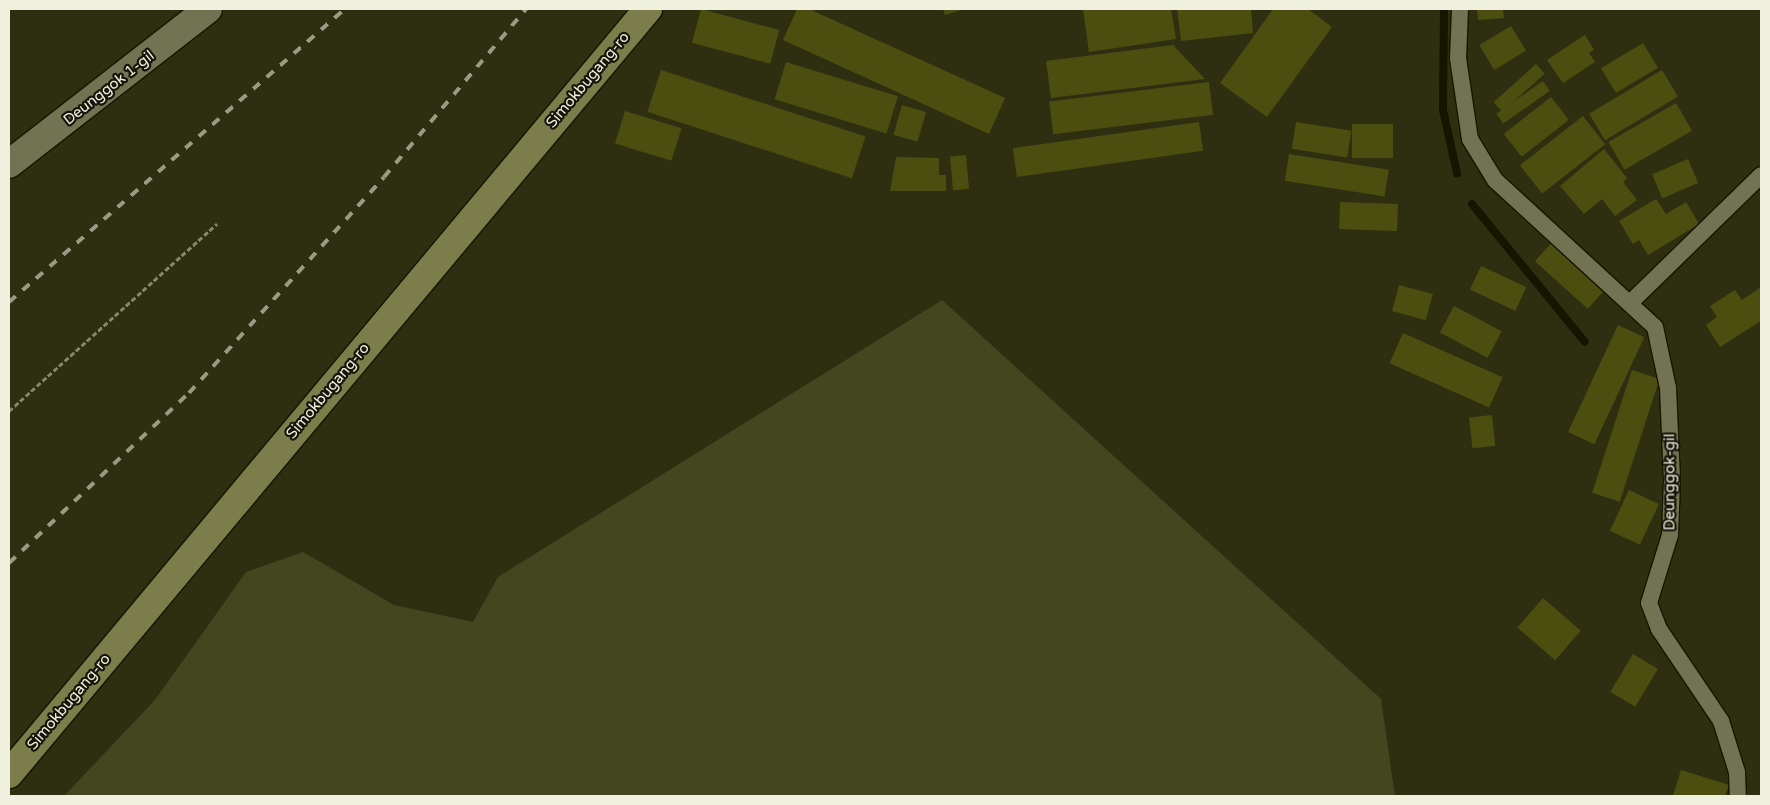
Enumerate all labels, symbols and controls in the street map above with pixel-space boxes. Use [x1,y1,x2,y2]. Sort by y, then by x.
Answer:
street label: Simokbugang-ro [543,28,633,132]
street label: Deunggok 1-gil [60,47,158,129]
street label: Simokbugang-ro [283,339,373,443]
street label: Deunggok-gil [1661,433,1679,531]
street label: Simokbugang-ro [24,650,114,754]

